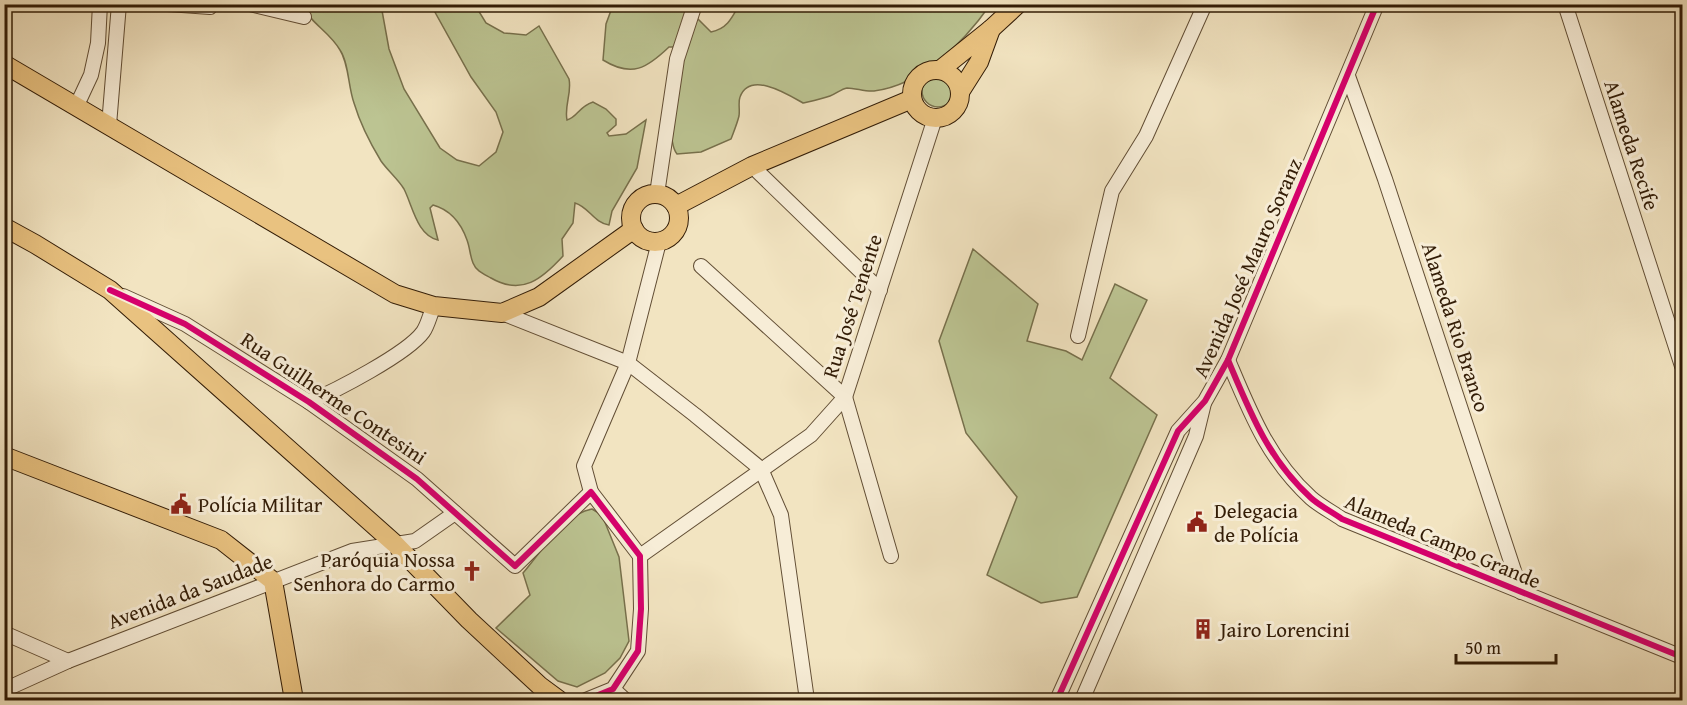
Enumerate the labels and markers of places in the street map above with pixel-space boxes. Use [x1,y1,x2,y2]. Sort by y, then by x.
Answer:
place label: Polícia Militar [198,489,323,520]
public building icon: Polícia Militar [169,492,193,516]
place label: Delegacia de Polícia [1214,495,1299,550]
public building icon: Delegacia de Polícia [1185,510,1209,534]
place label: Paróquia Nossa Senhora do Carmo [293,544,455,599]
church icon: Paróquia Nossa Senhora do Carmo [460,559,484,583]
place label: Jairo Lorencini [1217,614,1350,645]
building icon: Jairo Lorencini [1191,617,1215,641]

